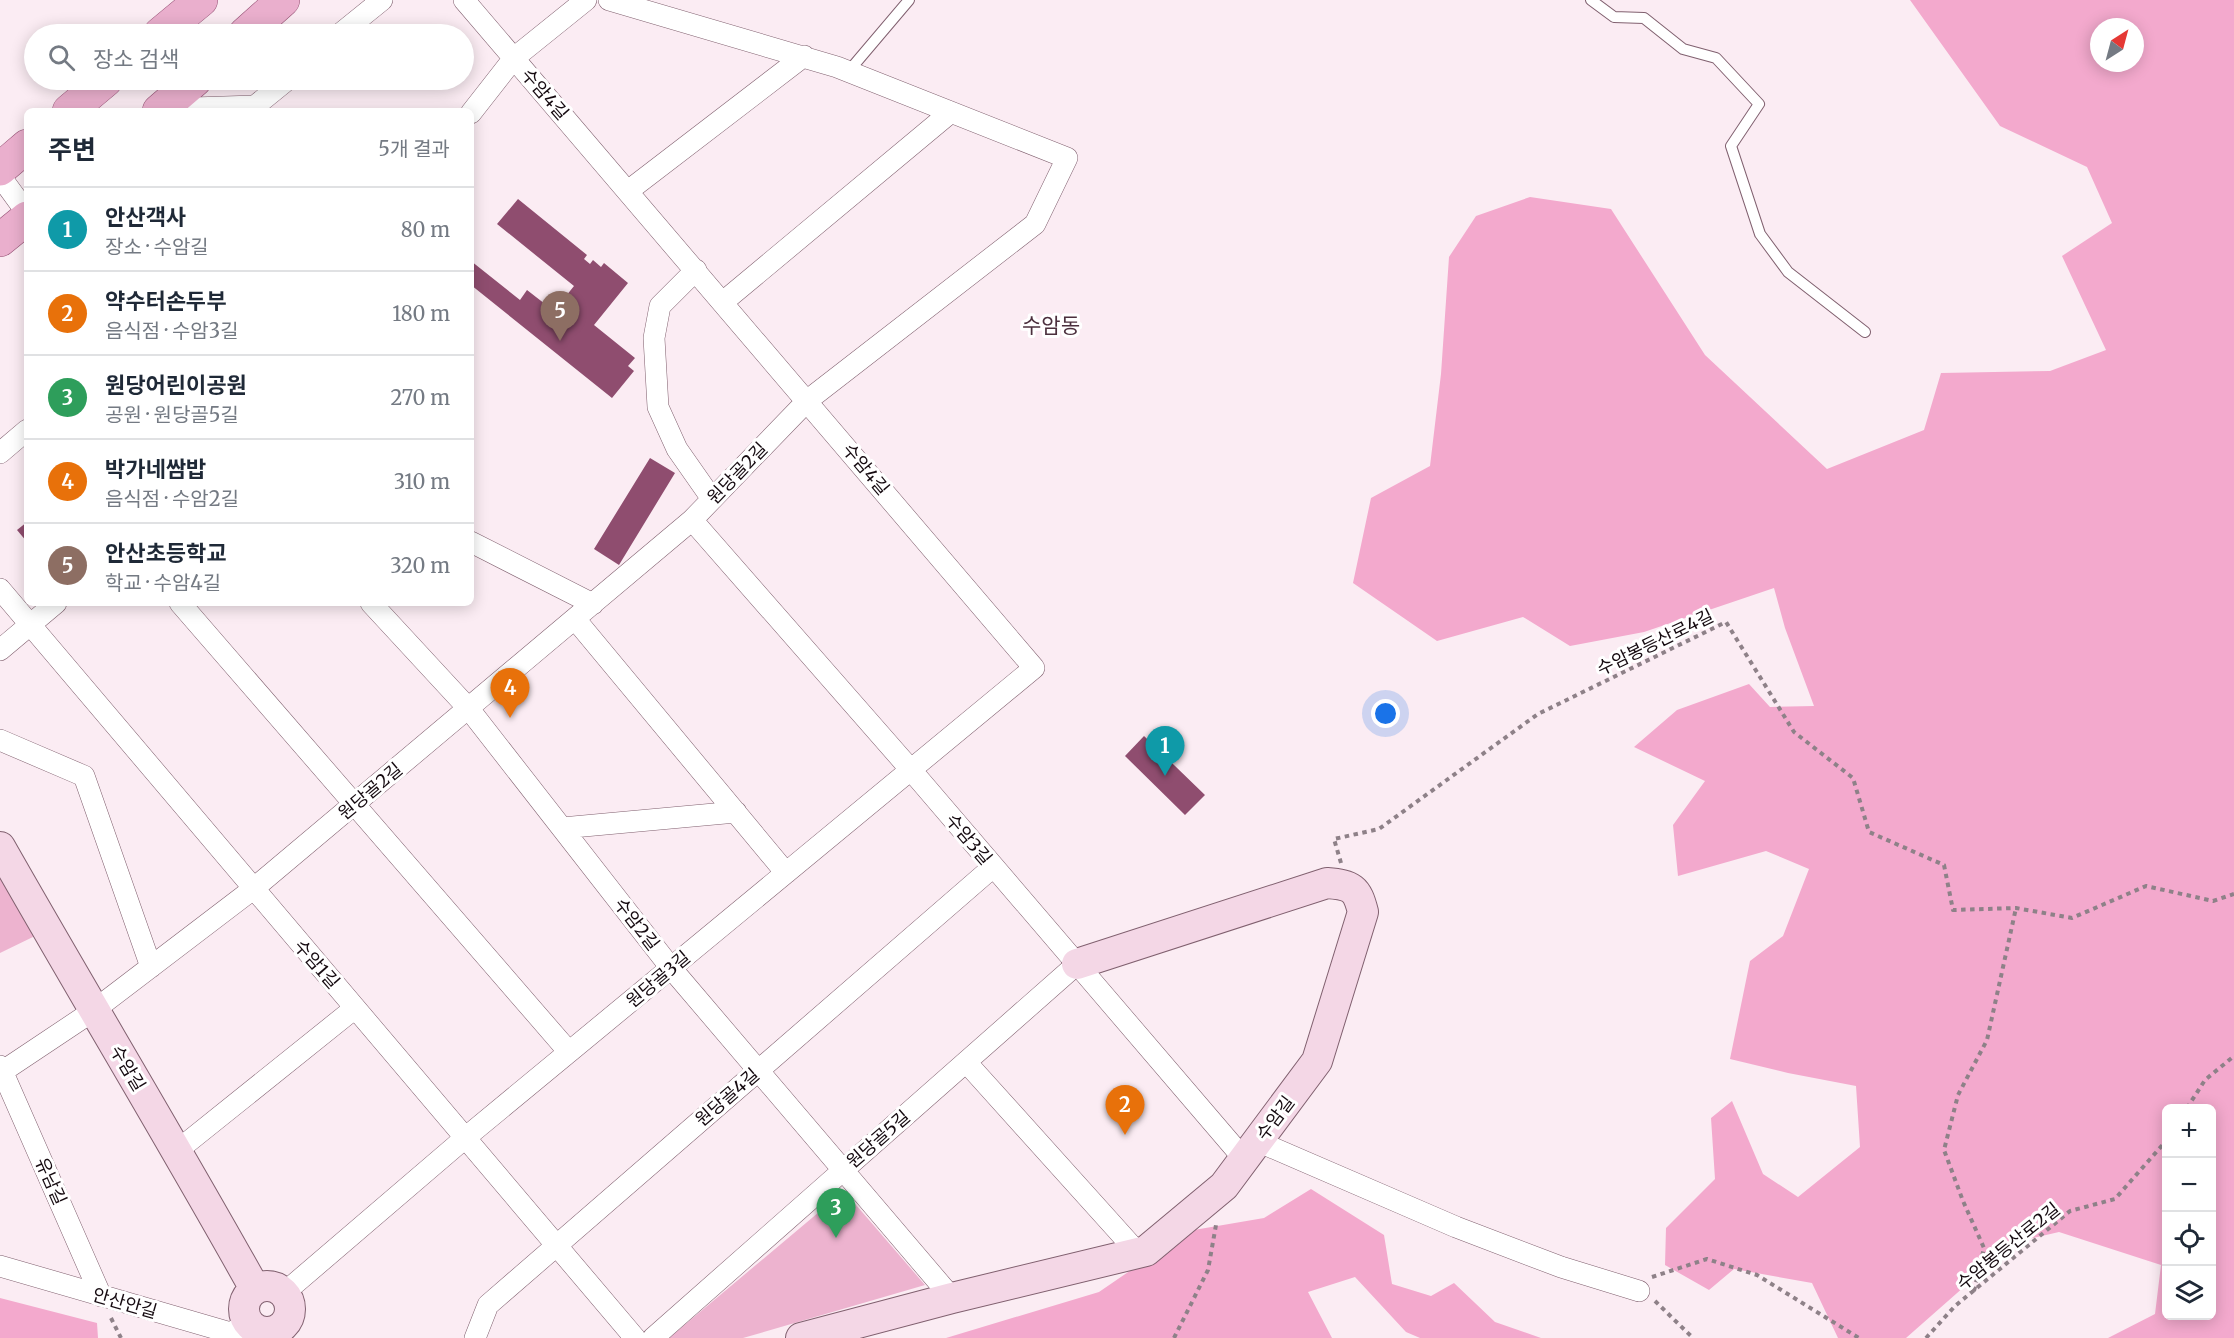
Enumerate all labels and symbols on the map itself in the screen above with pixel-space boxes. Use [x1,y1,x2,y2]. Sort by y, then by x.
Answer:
north arrow [2090,18,2144,72]
street label: 수암4길 [516,64,574,124]
pin: 5 [540,292,580,341]
district label: 수암동 [1022,312,1080,339]
street label: 원당골2길 [702,437,772,509]
street label: 수암4길 [838,438,894,500]
street label: 수암봉등산로4길 [1593,604,1717,680]
pin: 4 [490,668,530,718]
your location [1371,699,1400,728]
pin: 1 [1146,726,1184,776]
street label: 원당골2길 [333,757,407,825]
street label: 수암3길 [941,809,997,869]
street label: 수암2길 [609,893,665,955]
street label: 수암1길 [289,935,345,993]
street label: 원당골3길 [621,946,695,1012]
street label: 수암길 [105,1041,151,1095]
street label: 원당골4길 [690,1063,764,1131]
pin: 2 [1106,1086,1144,1135]
street label: 수암길 [1251,1091,1299,1145]
street label: 원당골5길 [841,1105,915,1173]
street label: 유남길 [30,1154,72,1208]
pin: 3 [816,1188,856,1238]
street label: 수암봉등산로2길 [1952,1197,2064,1295]
street label: 안산안길 [90,1283,160,1323]

